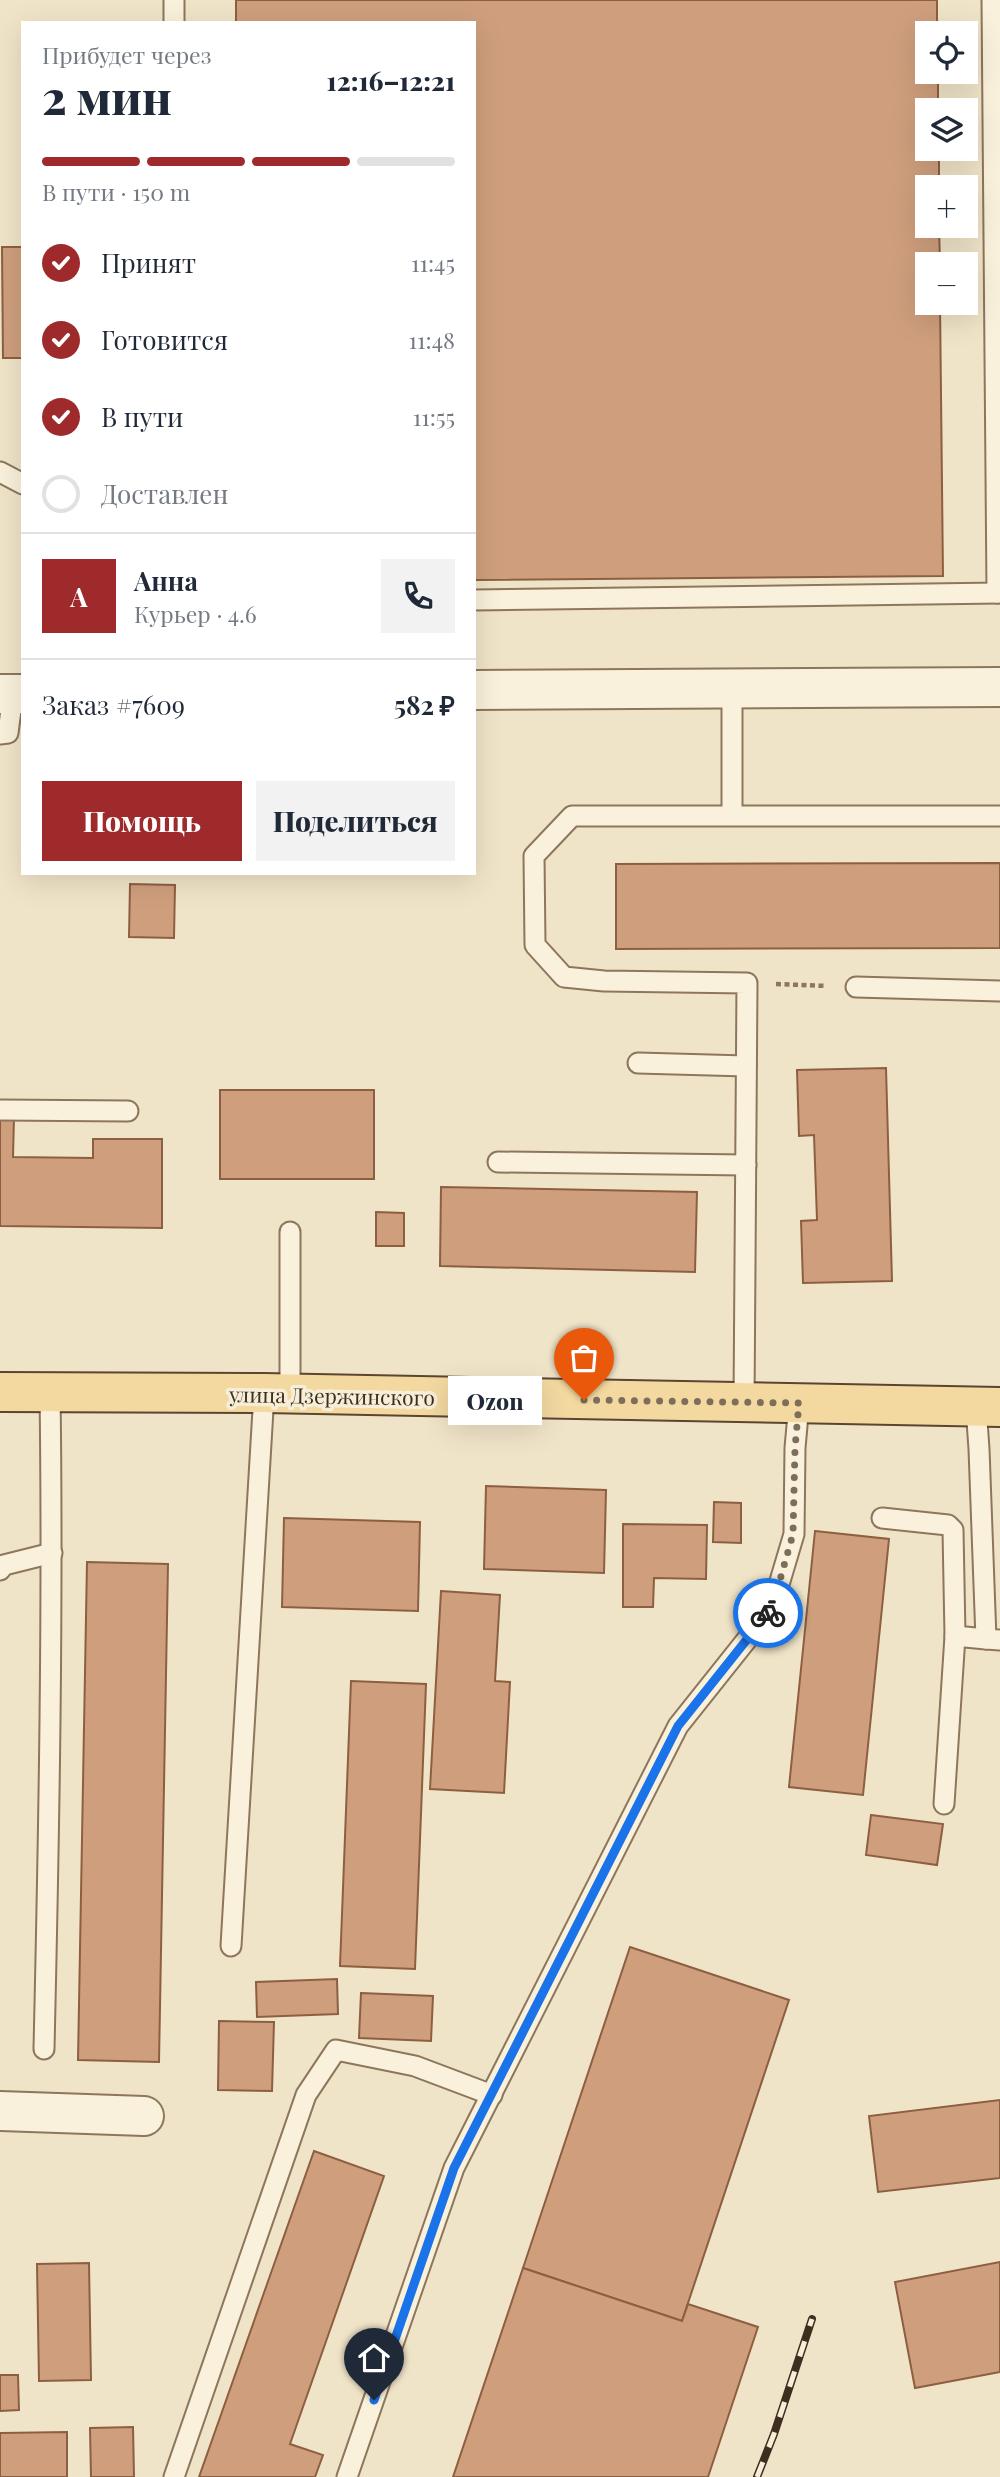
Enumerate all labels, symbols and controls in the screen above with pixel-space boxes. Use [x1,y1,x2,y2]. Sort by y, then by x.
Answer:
map controls [915,21,978,315]
button: locate [915,21,978,84]
text: Прибудет через [42,39,211,70]
text: 12:16–12:21 [327,63,455,98]
text: 2 мин [42,65,172,127]
button: layers [915,98,978,161]
button: + [915,175,978,238]
text: В пути · 150 m [42,176,190,207]
icon: check [42,244,80,282]
text: Принят [101,245,196,280]
text: 11:45 [411,247,455,278]
button: − [915,252,978,315]
icon: check [42,321,80,359]
text: Готовится [101,322,228,357]
text: 11:48 [409,324,455,355]
icon: check [42,398,80,436]
text: В пути [101,399,183,434]
text: 11:55 [413,401,455,432]
text: Доставлен [101,476,228,511]
button: phone [381,559,455,633]
text: Анна [134,563,198,598]
text: А [70,579,88,614]
text: Курьер · 4.6 [134,598,257,629]
text: Заказ #7609 [42,687,185,722]
text: 582 ₽ [394,687,455,722]
button: Помощь [42,781,242,861]
button: Поделиться [256,781,455,861]
pin [554,1328,614,1400]
icon: bag [565,1339,603,1377]
callout: Ozon [448,1376,542,1424]
street label: улица Дзержинского [228,1379,435,1411]
text: Ozon [467,1385,523,1416]
courier [733,1578,803,1648]
icon: bike [749,1594,787,1632]
pin [344,2328,404,2400]
icon: home [355,2339,393,2377]

